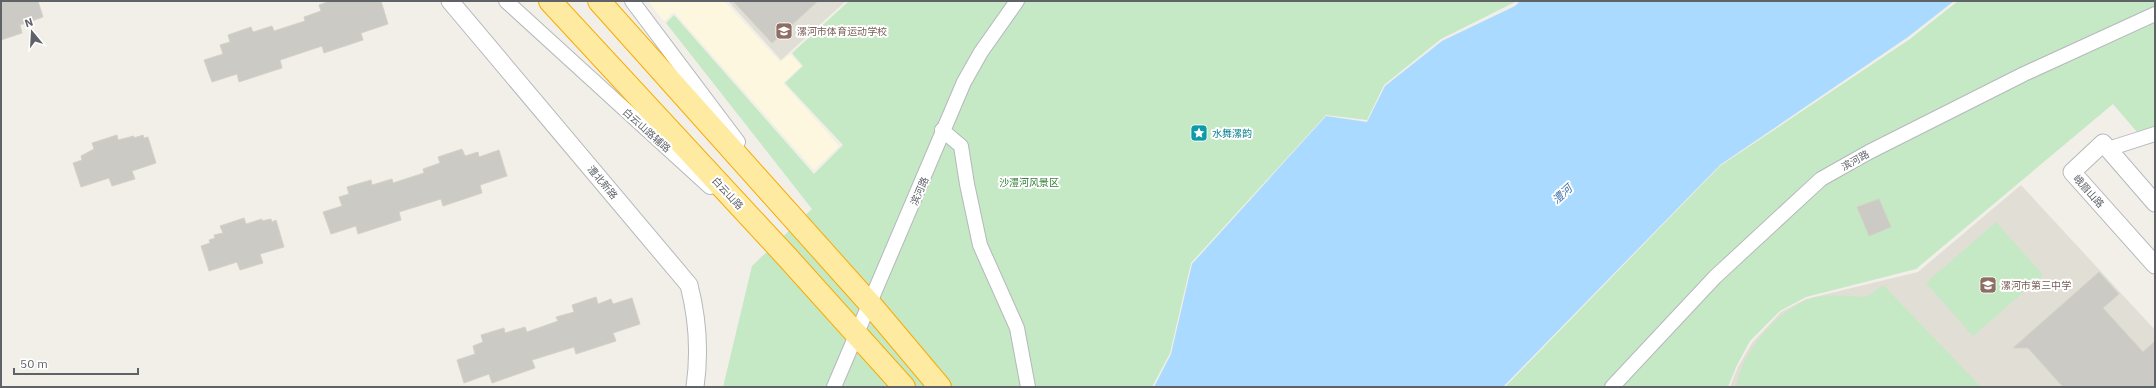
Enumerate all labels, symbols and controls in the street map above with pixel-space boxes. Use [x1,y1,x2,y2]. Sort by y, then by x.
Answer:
north arrow [12,12,52,52]
text: N [23,15,35,30]
school or university icon: 漯河市体育运动学校 [774,21,794,41]
place label: 漯河市体育运动学校 [797,25,887,38]
street label: 白云山路辅路 [620,105,673,155]
place icon: 水舞漯韵 [1189,123,1209,143]
place label: 水舞漯韵 [1212,127,1252,140]
street label: 滨河路 [1839,147,1872,173]
street label: 澧北新路 [585,163,620,202]
street label: 峨眉山路 [2070,172,2107,211]
street label: 白云山路 [709,174,746,212]
street label: 滨河路 [908,175,931,208]
park label: 沙澧河风景区 [999,176,1059,189]
water label: 澧河 [1549,180,1576,207]
school or university icon: 漯河市第三中学 [1978,275,1998,295]
place label: 漯河市第三中学 [2001,279,2071,292]
scale bar [14,350,138,376]
text: 50 m [20,356,48,371]

